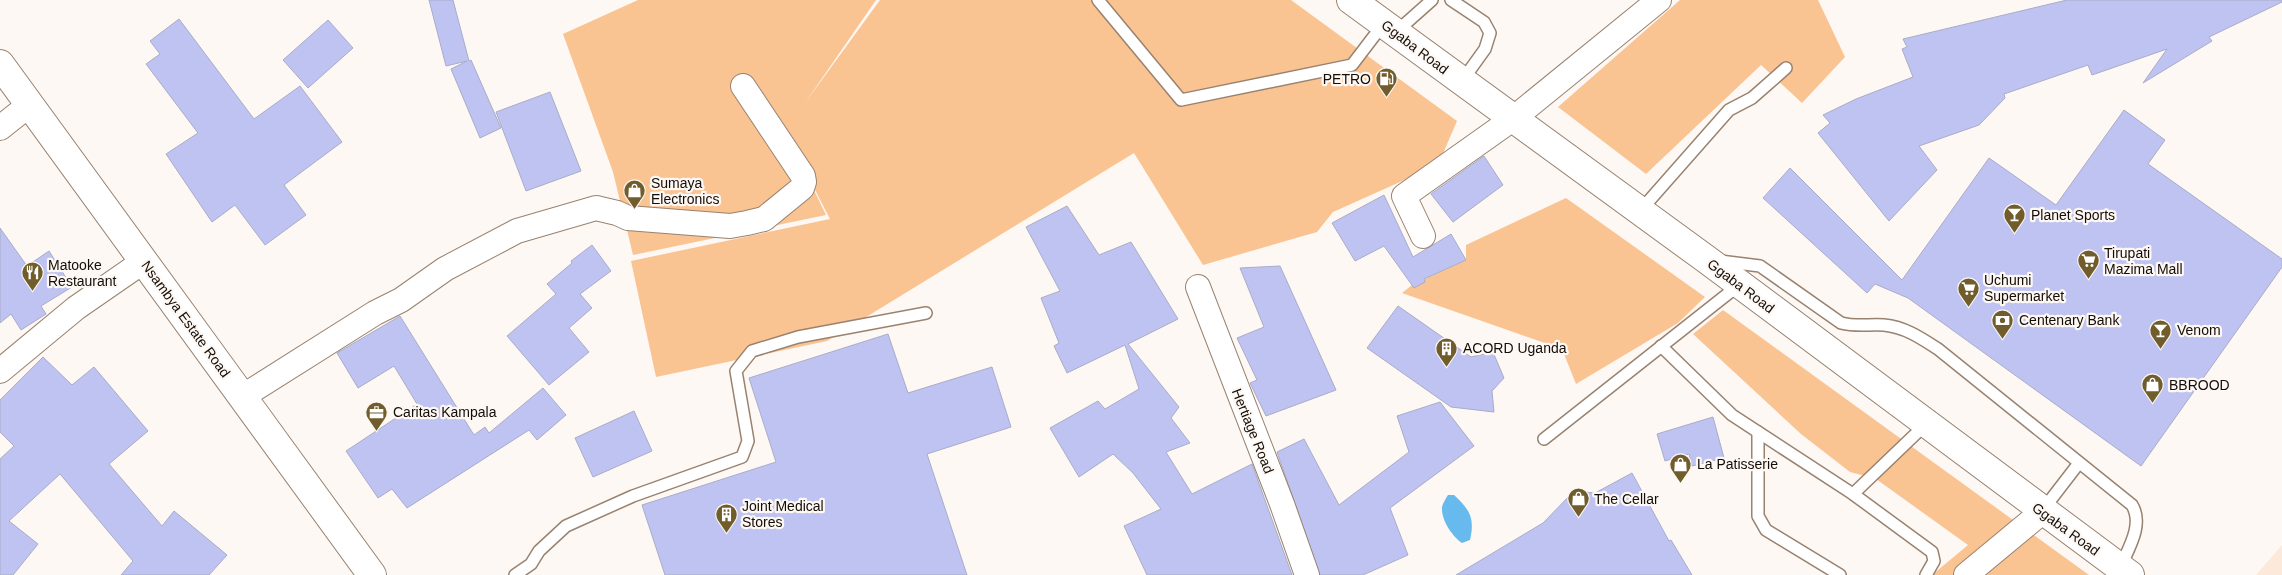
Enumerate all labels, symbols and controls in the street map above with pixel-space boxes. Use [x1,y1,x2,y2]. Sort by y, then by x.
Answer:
street label: Ggaba Road [1378,17,1452,77]
fuel station icon: PETRO [1375,67,1399,98]
place label: PETRO [1323,71,1371,87]
place label: Sumaya Electronics [651,175,719,207]
shop icon: Sumaya Electronics [623,179,647,210]
bar icon: Planet Sports [2003,203,2027,234]
place label: Planet Sports [2031,207,2115,223]
place label: Tirupati Mazima Mall [2104,245,2183,277]
supermarket icon: Tirupati Mazima Mall [2076,249,2100,280]
street label: Ggaba Road [1704,256,1778,316]
place label: Matooke Restaurant [48,257,117,289]
street label: Nsambya Estate Road [138,258,234,380]
restaurant icon: Matooke Restaurant [20,261,44,292]
place label: Uchumi Supermarket [1984,272,2064,304]
supermarket icon: Uchumi Supermarket [1956,276,1980,307]
bank icon: Centenary Bank [1991,308,2015,339]
place label: Centenary Bank [2019,312,2120,328]
bar icon: Venom [2149,318,2173,349]
place label: Venom [2177,322,2221,338]
building icon: ACORD Uganda [1435,336,1459,367]
place label: ACORD Uganda [1463,340,1567,356]
shop icon: BBROOD [2141,373,2165,404]
place label: BBROOD [2169,377,2230,393]
street label: Hertiage Road [1229,386,1277,476]
office icon: Caritas Kampala [365,400,389,431]
place label: Caritas Kampala [393,404,497,420]
shop icon: La Patisserie [1669,452,1693,483]
place label: La Patisserie [1697,456,1778,472]
shop icon: The Cellar [1566,487,1590,518]
place label: The Cellar [1594,491,1659,507]
place label: Joint Medical Stores [742,498,824,530]
street label: Ggaba Road [2029,499,2103,559]
building icon: Joint Medical Stores [714,502,738,533]

